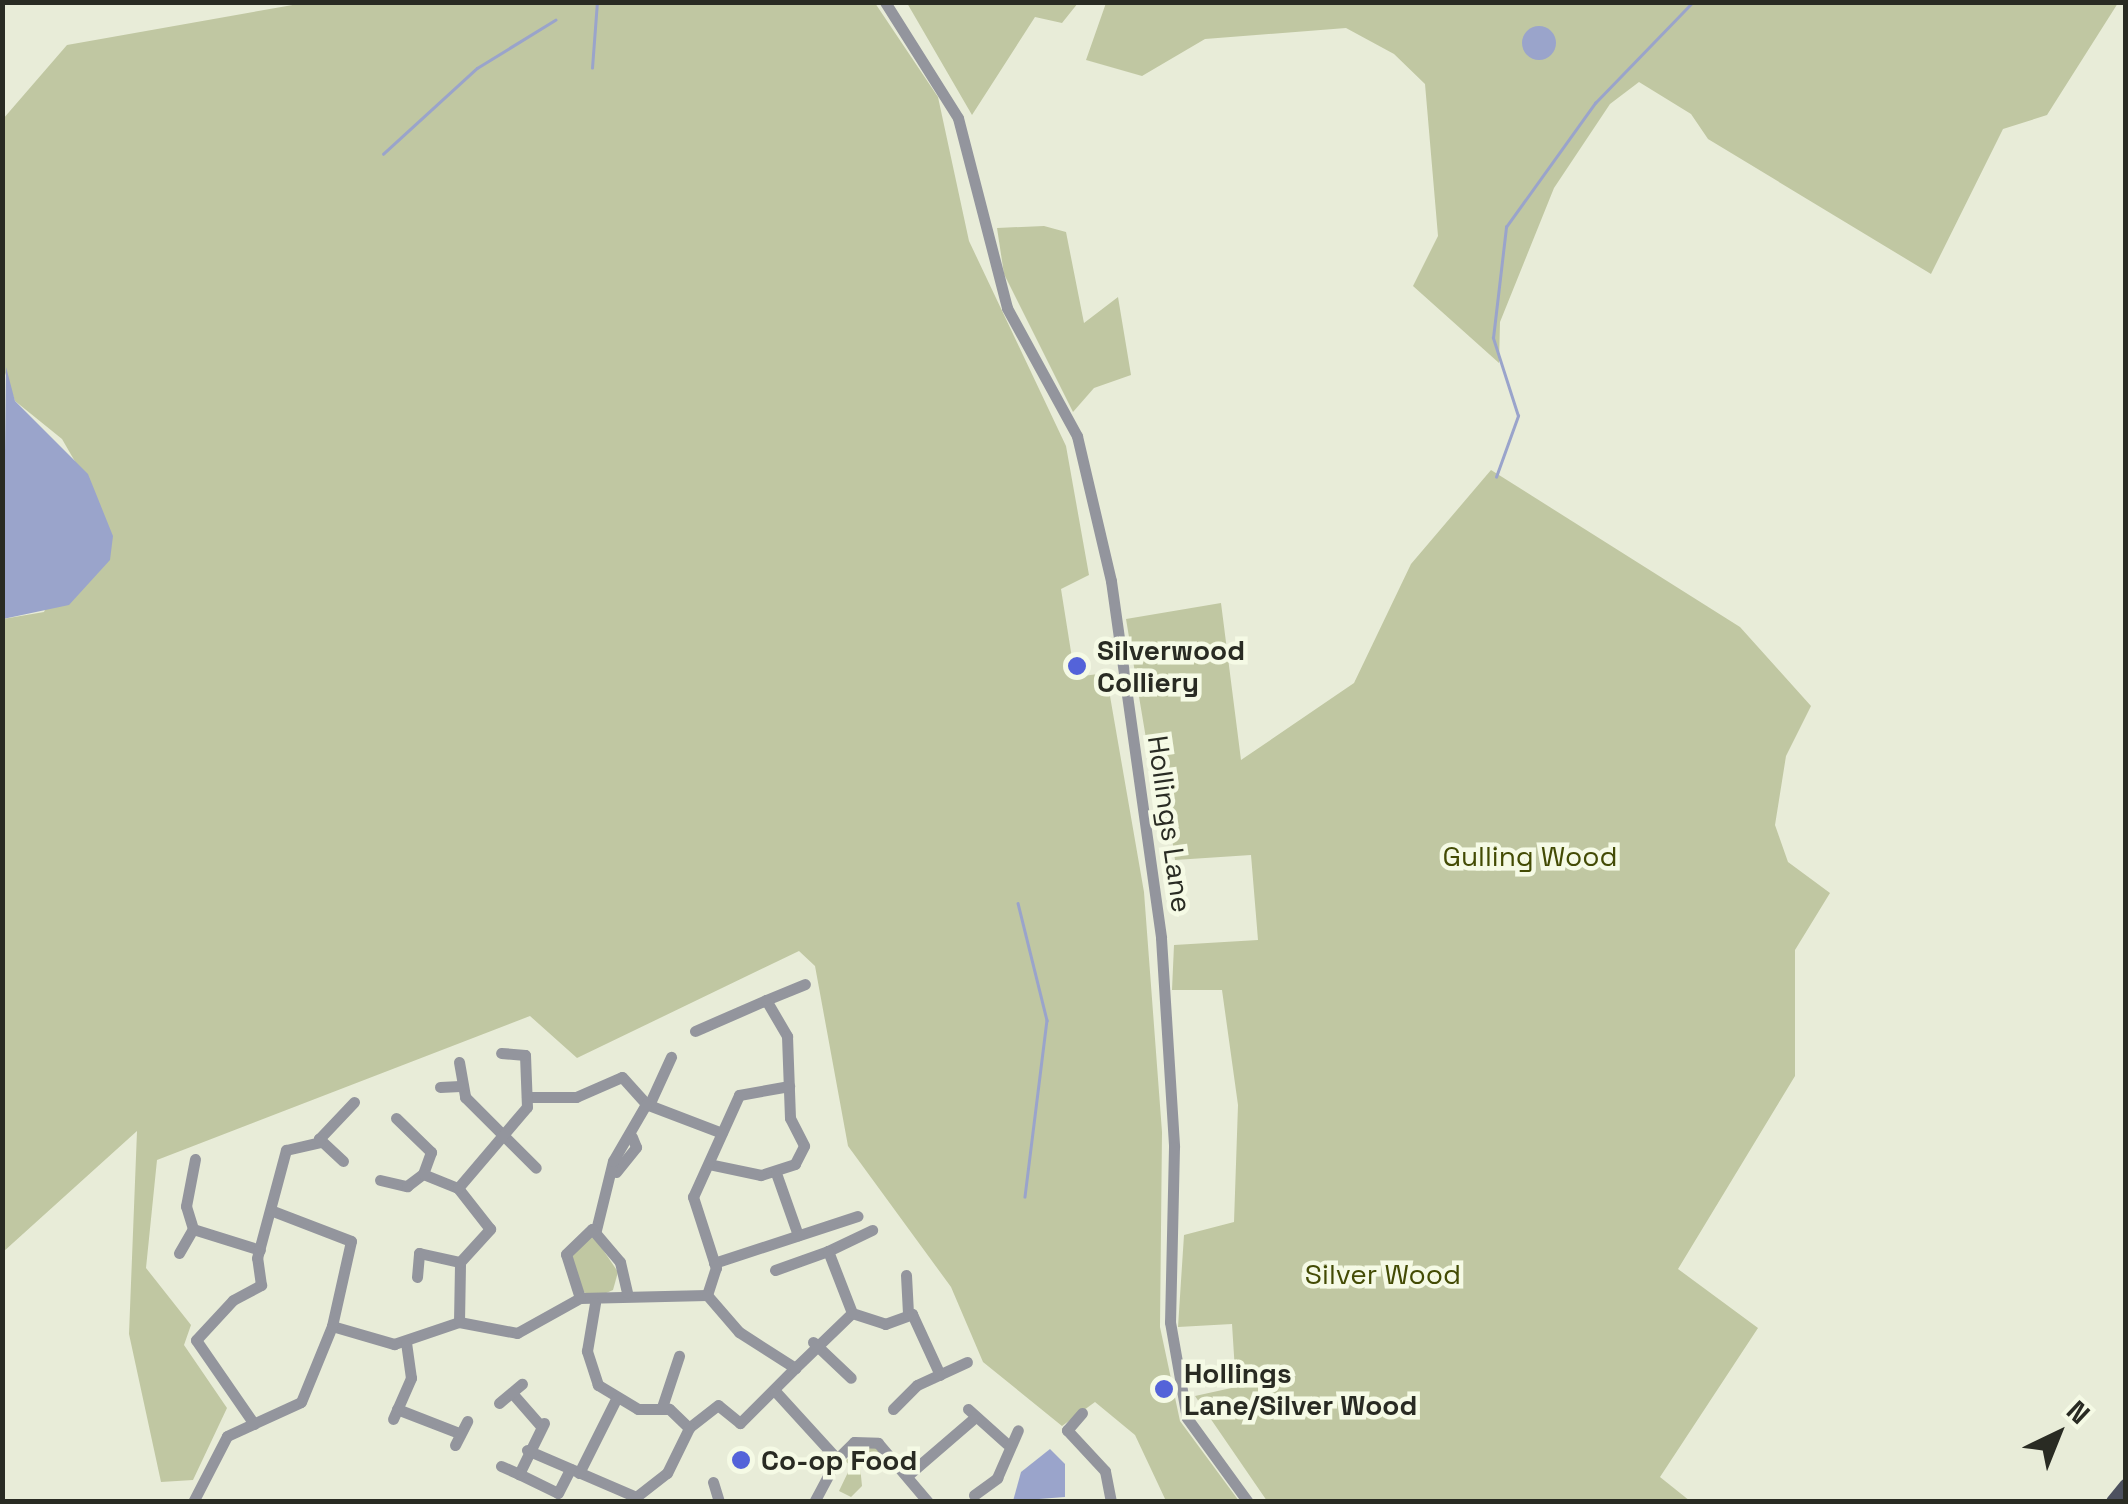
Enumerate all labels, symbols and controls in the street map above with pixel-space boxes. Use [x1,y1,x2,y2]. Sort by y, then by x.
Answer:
place label: Silverwood Colliery [1097,633,1245,699]
marker: Silverwood Colliery [1066,655,1088,677]
street label: Hollings Lane [1141,733,1199,915]
park label: Gulling Wood [1442,839,1618,873]
park label: Silver Wood [1305,1257,1461,1291]
place label: Hollings Lane/Silver Wood [1184,1356,1418,1422]
marker: Hollings Lane/Silver Wood [1153,1378,1175,1400]
north arrow [2008,1384,2108,1484]
text: N [2059,1392,2098,1432]
place label: Co-op Food [761,1443,917,1477]
marker: Co-op Food [730,1449,752,1471]

